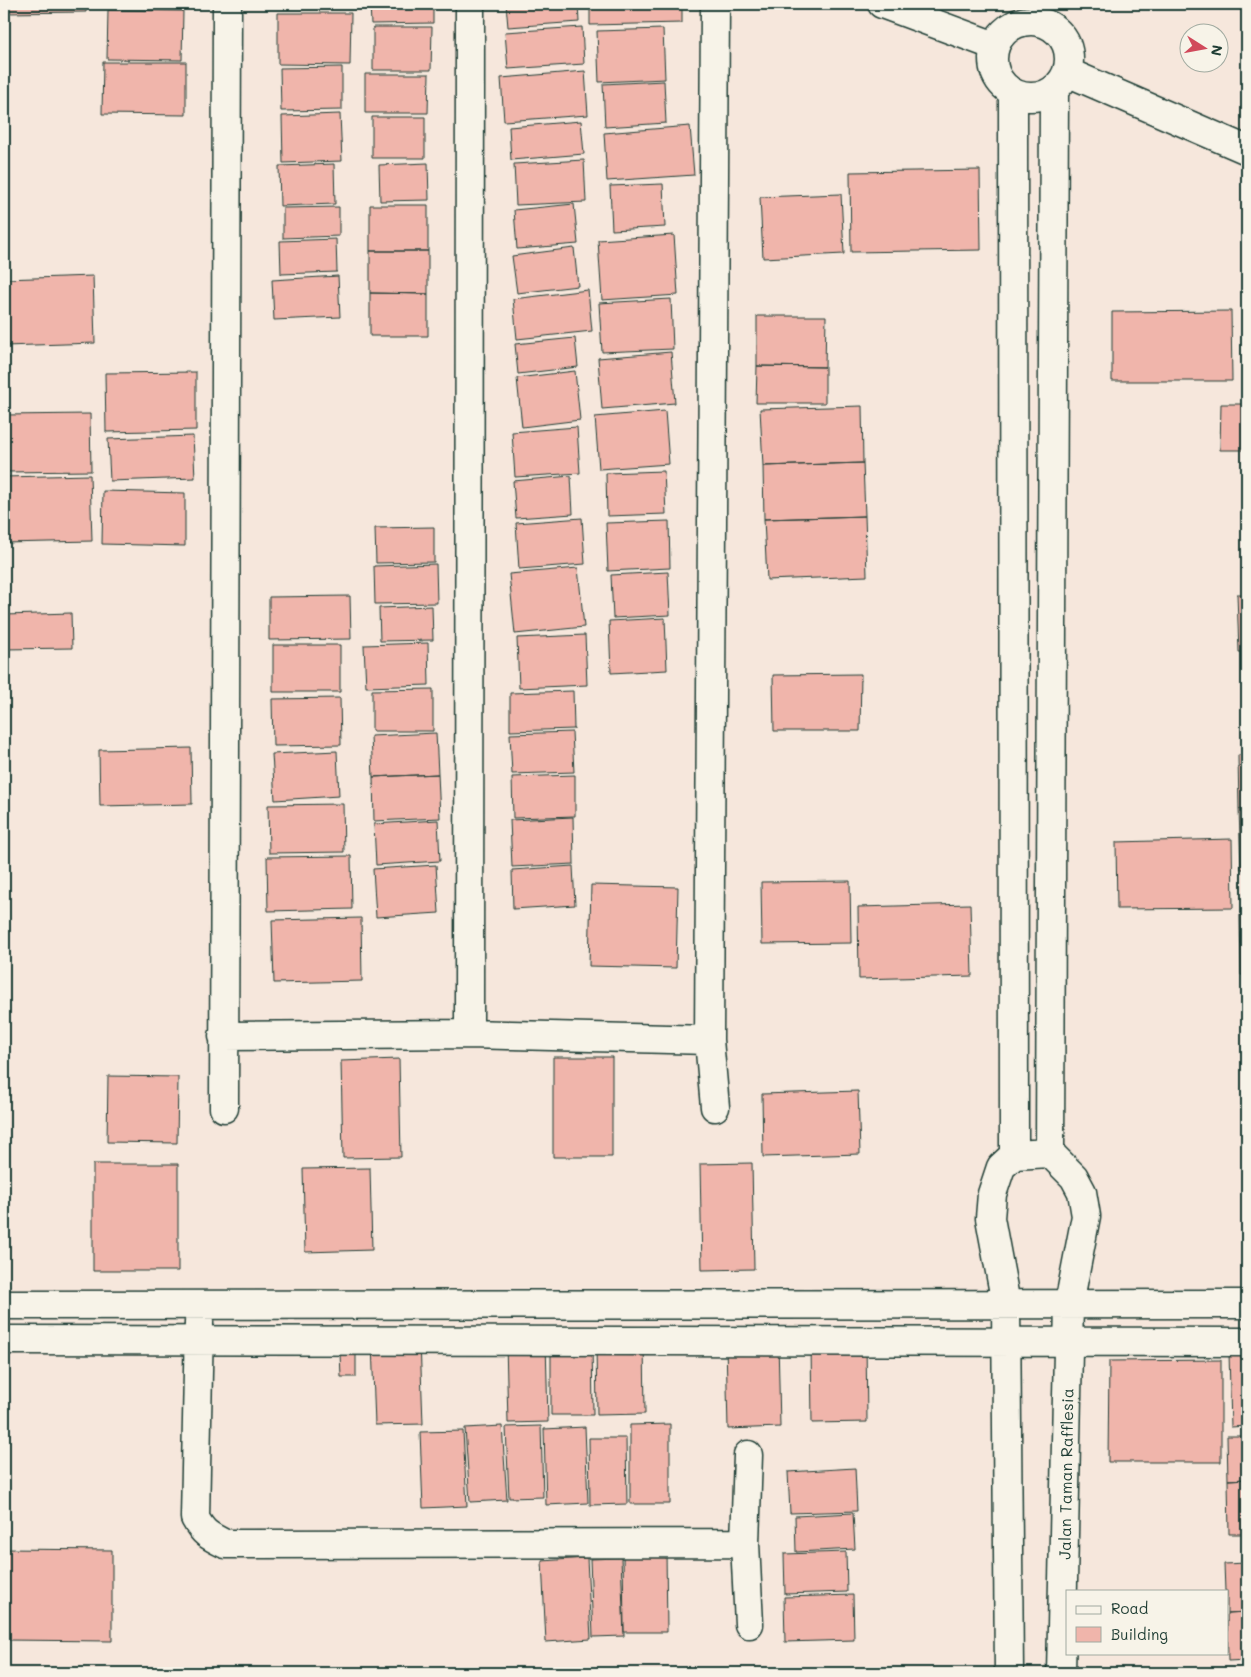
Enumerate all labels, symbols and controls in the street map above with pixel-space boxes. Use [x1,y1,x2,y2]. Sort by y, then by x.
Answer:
north arrow [1178,22,1228,72]
text: N [1207,44,1228,58]
street label: Jalan Taman Rafflesia [1054,1388,1077,1560]
legend [1066,1590,1228,1654]
text: Road [1111,1598,1148,1618]
text: Building [1111,1624,1168,1644]

